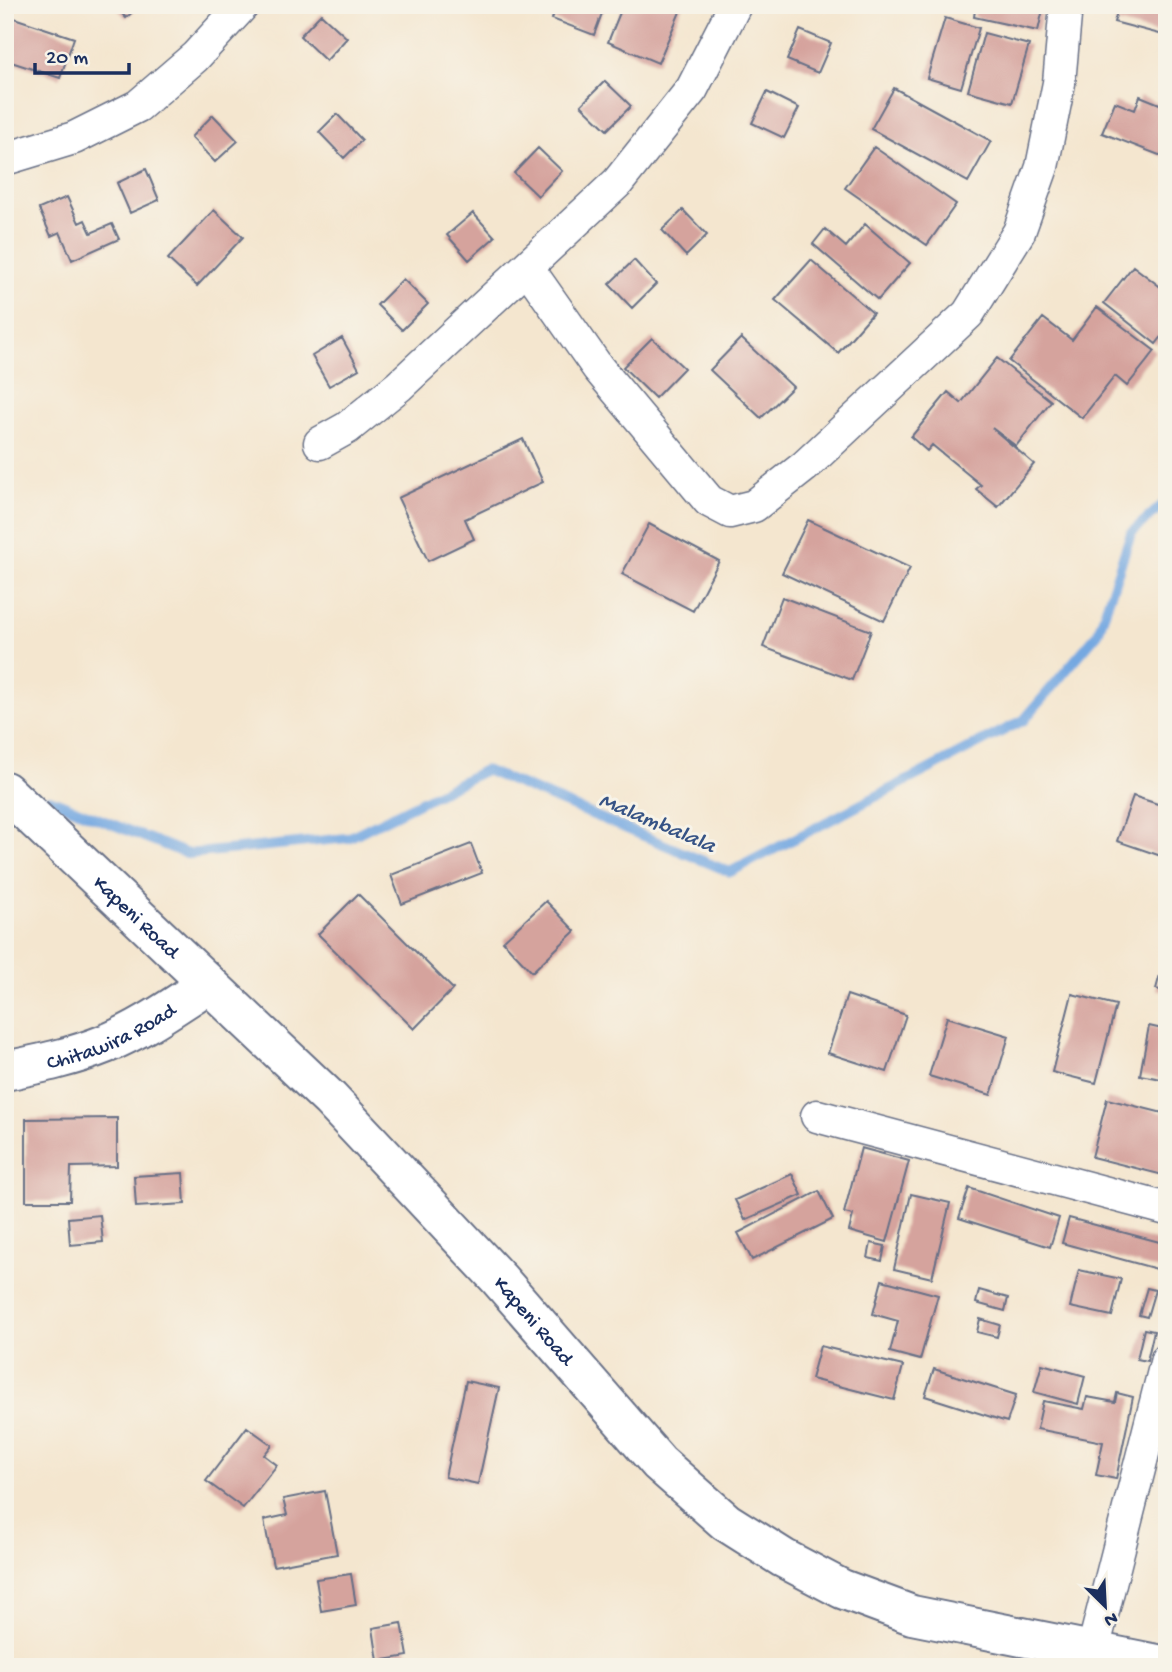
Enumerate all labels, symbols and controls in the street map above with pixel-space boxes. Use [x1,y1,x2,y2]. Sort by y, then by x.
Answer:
scale bar [35,32,130,76]
text: 20 m [46,47,88,72]
water label: Malambalala [595,788,720,861]
street label: Kapeni Road [86,872,184,967]
street label: Chitawira Road [45,999,183,1077]
street label: Kapeni Road [487,1273,579,1373]
north arrow [1070,1570,1140,1640]
text: N [1100,1605,1121,1631]

